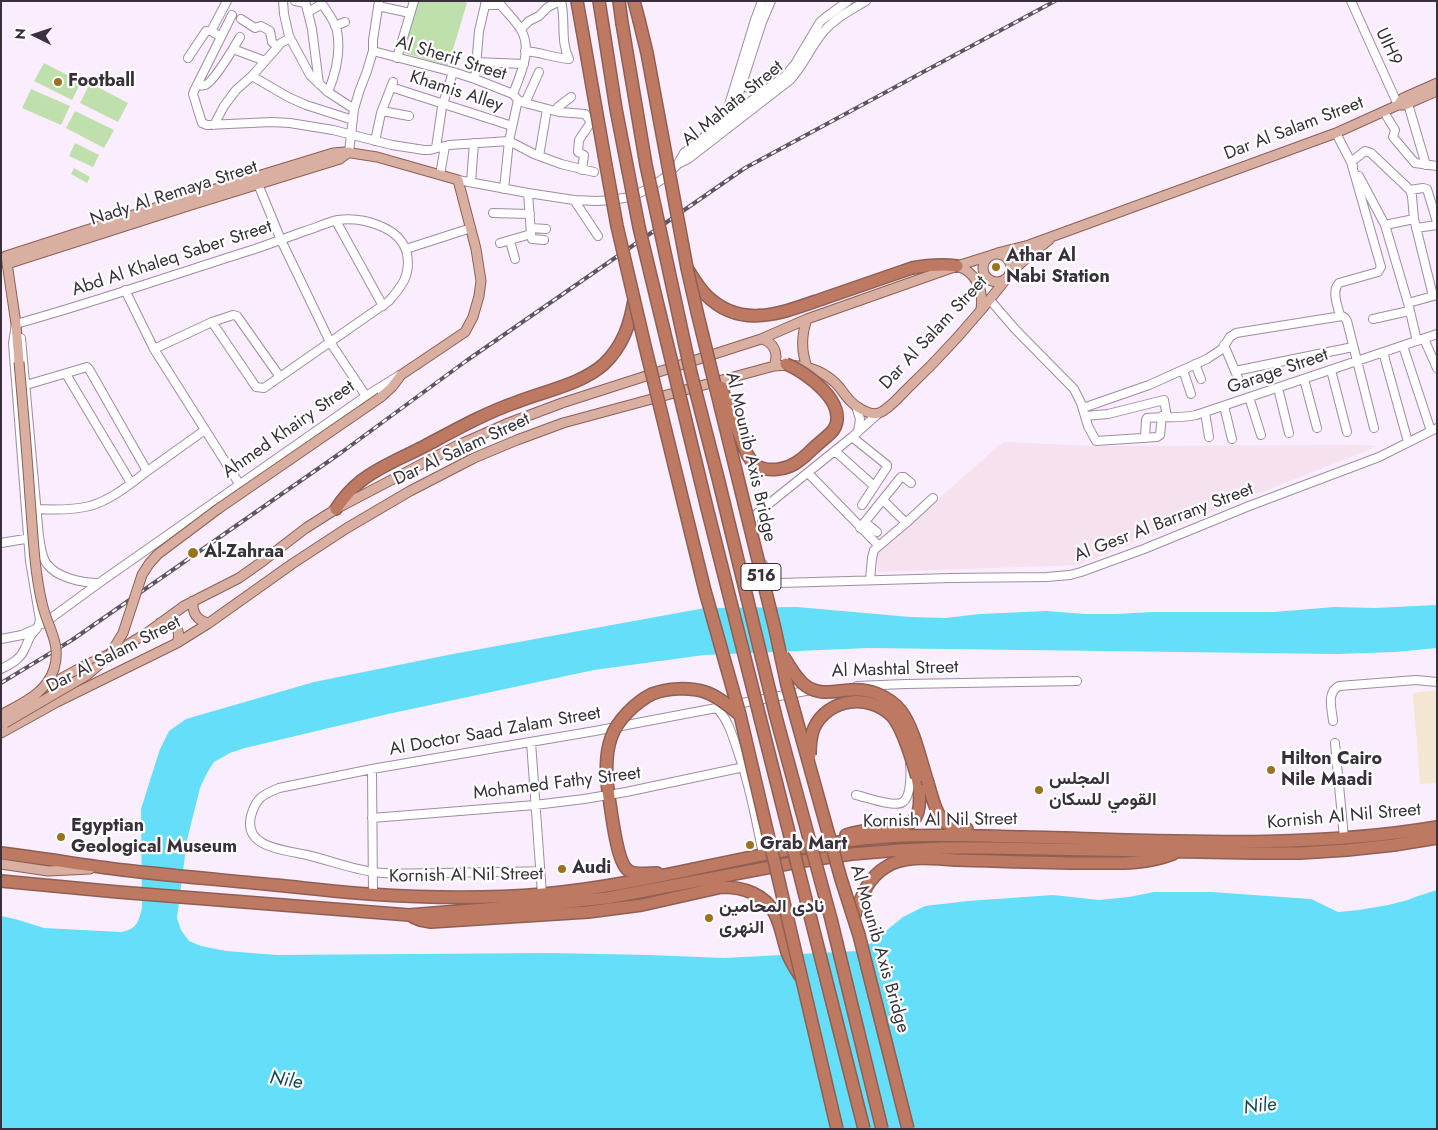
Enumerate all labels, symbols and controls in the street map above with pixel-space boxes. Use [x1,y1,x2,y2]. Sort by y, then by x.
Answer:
north arrow [10,10,60,60]
street label: UIH9 [1370,25,1406,69]
text: N [10,28,30,40]
street label: Al Sherif Street [393,32,509,86]
street label: Al Mahata Street [678,57,788,151]
street label: Khamis Alley [407,67,505,117]
place label: Football [68,71,135,93]
marker: Football [52,76,64,88]
street label: Dar Al Salam Street [1221,92,1367,166]
street label: Nady Al Remaya Street [88,157,260,231]
street label: Abd Al Khaleq Saber Street [69,216,275,302]
place label: Athar Al Nabi Station [1006,246,1110,288]
marker: Athar Al Nabi Station [990,261,1002,273]
street label: Dar Al Salam Street [876,272,992,394]
street label: Garage Street [1225,345,1331,399]
street label: Al Mounib Axis Bridge [720,370,780,544]
street label: Ahmed Khairy Street [219,376,359,484]
street label: Dar Al Salam Street [391,409,533,491]
street label: Al Gesr Al Barrany Street [1071,479,1257,567]
place label: Al-Zahraa [204,542,284,564]
marker: Al-Zahraa [186,546,200,560]
road number: 516 [741,564,781,590]
street label: Dar Al Salam Street [43,612,185,698]
street label: Al Mashtal Street [831,657,959,683]
street label: Al Doctor Saad Zalam Street [388,703,602,761]
place label: Hilton Cairo Nile Maadi [1281,749,1382,792]
street label: Mohamed Fathy Street [472,763,642,805]
marker: Hilton Cairo Nile Maadi [1265,764,1277,776]
place label: المجلس القومي للسكان [1049,769,1157,812]
marker: المجلس القومي للسكان [1033,784,1045,796]
street label: Kornish Al Nil Street [1266,800,1422,834]
street label: Kornish Al Nil Street [863,809,1017,833]
place label: Egyptian Geological Museum [71,816,237,859]
marker: Egyptian Geological Museum [55,831,67,843]
place label: Grab Mart [760,834,847,856]
marker: Grab Mart [744,839,756,851]
place label: Audi [572,858,611,880]
marker: Audi [556,863,568,875]
street label: Al Mounib Axis Bridge [845,863,913,1035]
street label: Kornish Al Nil Street [389,864,543,888]
place label: نادى المحامين النهرى [719,897,824,940]
marker: نادى المحامين النهرى [703,912,715,924]
water label: Nile [268,1067,304,1095]
water label: Nile [1242,1094,1278,1120]

